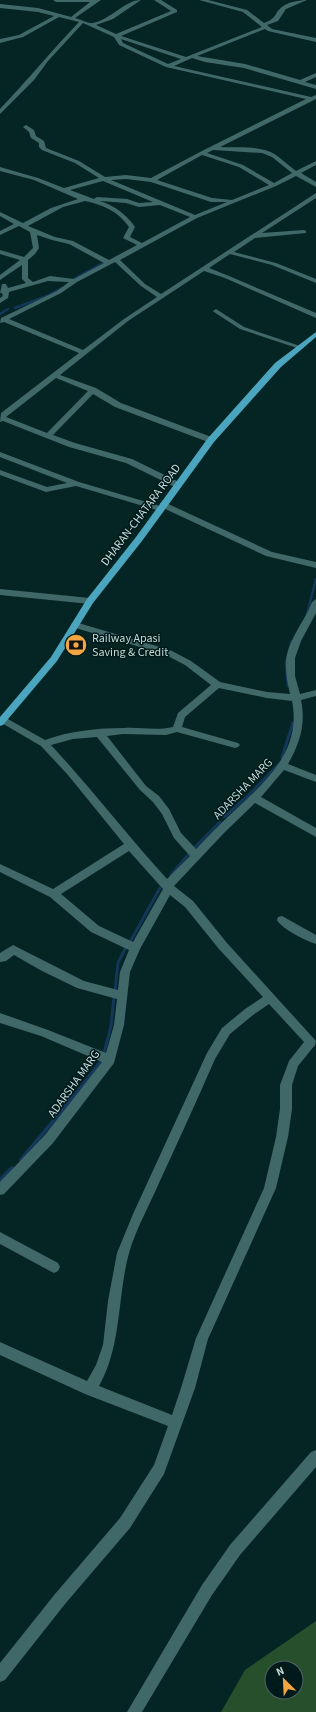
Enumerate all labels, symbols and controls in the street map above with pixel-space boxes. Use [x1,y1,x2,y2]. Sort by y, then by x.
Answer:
street label: DHARAN-CHATARA ROAD [97,460,185,570]
place label: Railway Apasi Saving & Credit [92,630,168,661]
bank icon: Railway Apasi Saving & Credit [63,632,89,658]
street label: ADARSHA MARG [209,754,277,824]
street label: ADARSHA MARG [44,1047,104,1121]
north arrow [264,1660,304,1700]
text: N [274,1663,287,1680]

